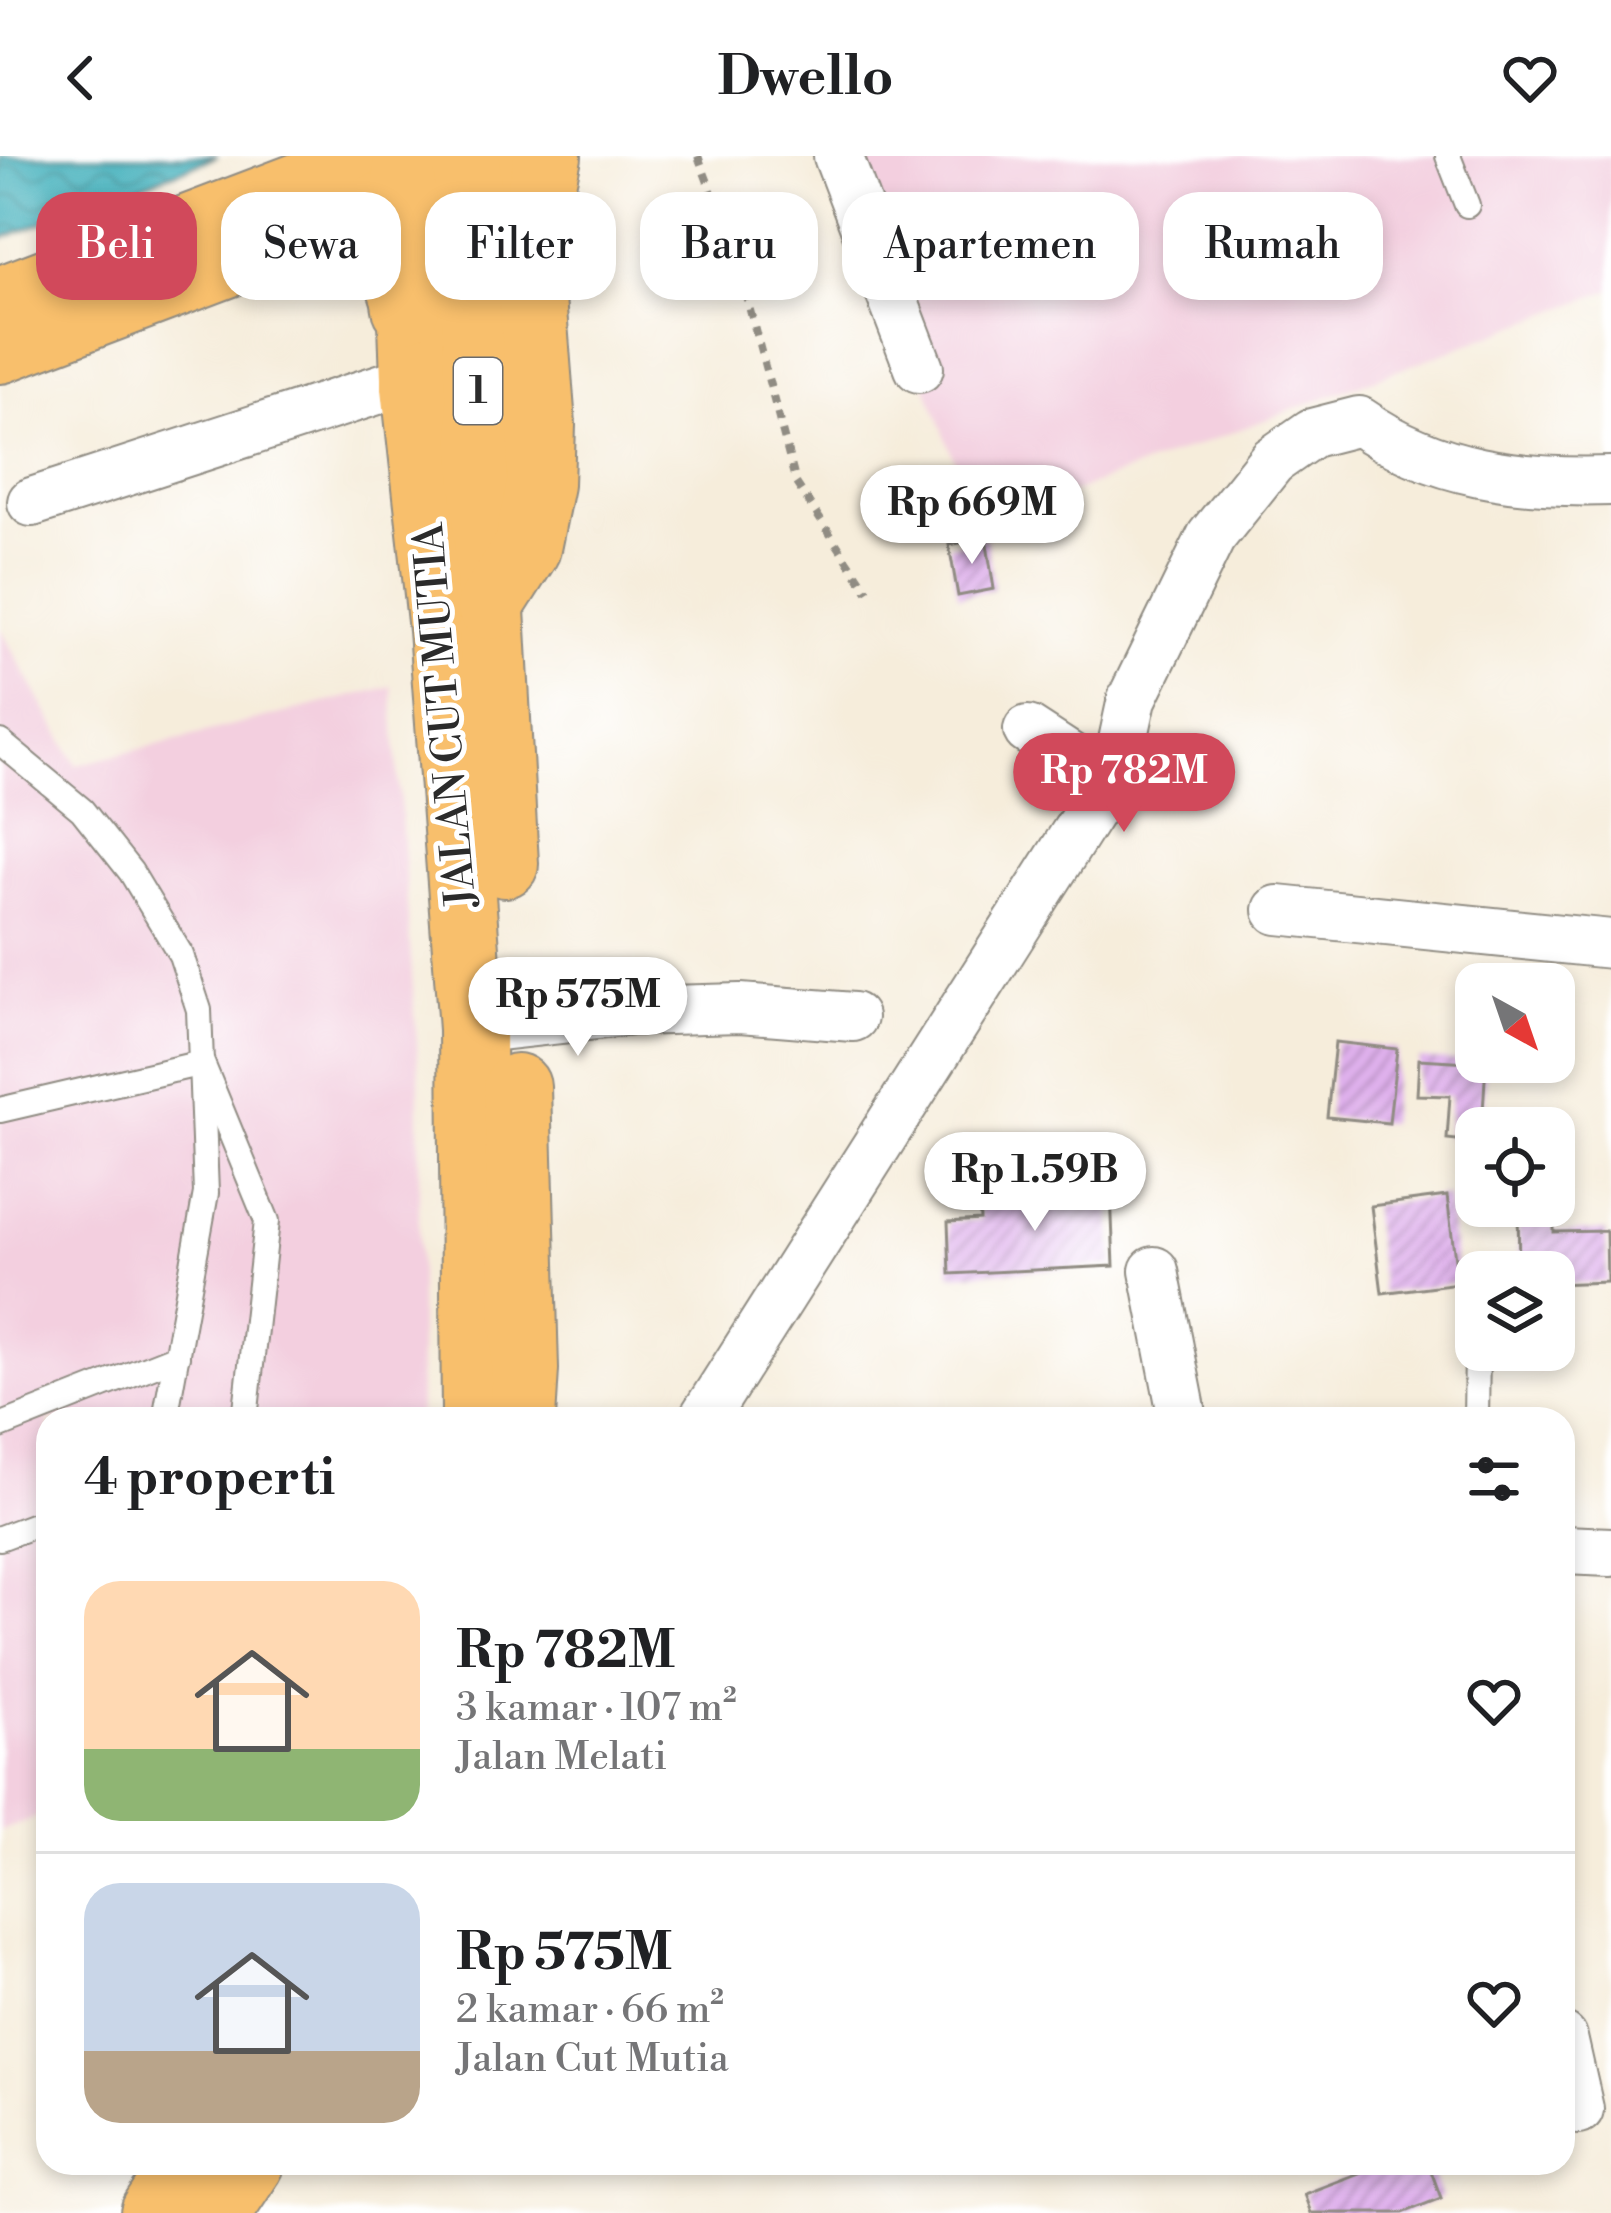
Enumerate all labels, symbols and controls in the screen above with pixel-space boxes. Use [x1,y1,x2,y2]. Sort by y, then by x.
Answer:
text: Dwello [717,44,894,112]
icon: back [48,45,114,111]
icon: heart [1497,45,1563,111]
chip: Beli [36,192,197,300]
chip: Sewa [221,192,401,300]
chip: Filter [425,192,616,300]
chip: Baru [640,192,818,300]
chip: Apartemen [842,192,1139,300]
chip: Rumah [1163,192,1383,300]
road number: 1 [454,358,502,424]
pin: Rp 669M [861,465,1083,567]
text: Rp 669M [887,479,1057,528]
street label: JALAN CUT MUTIA [403,520,489,911]
pin: Rp 782M [1013,733,1235,835]
text: Rp 782M [1040,747,1208,796]
pin: Rp 575M [467,957,689,1059]
north arrow [1455,963,1575,1083]
map controls [1455,963,1575,1371]
text: Rp 575M [495,971,661,1020]
button: locate [1455,1107,1575,1227]
pin: Rp 1.59B [911,1132,1159,1234]
text: Rp 1.59B [951,1146,1119,1195]
button: layers [1455,1251,1575,1371]
icon: filters [1461,1446,1527,1512]
text: 4 properti [84,1447,335,1511]
text: Rp 782M [456,1620,675,1684]
icon: home [180,1629,324,1773]
icon: heart [1461,1668,1527,1734]
text: 3 kamar · 107 m² [456,1684,737,1733]
text: Jalan Melati [456,1733,667,1782]
text: Rp 575M [456,1922,672,1986]
icon: home [180,1931,324,2075]
icon: heart [1461,1970,1527,2036]
text: 2 kamar · 66 m² [456,1986,724,2035]
text: Jalan Cut Mutia [456,2035,729,2084]

